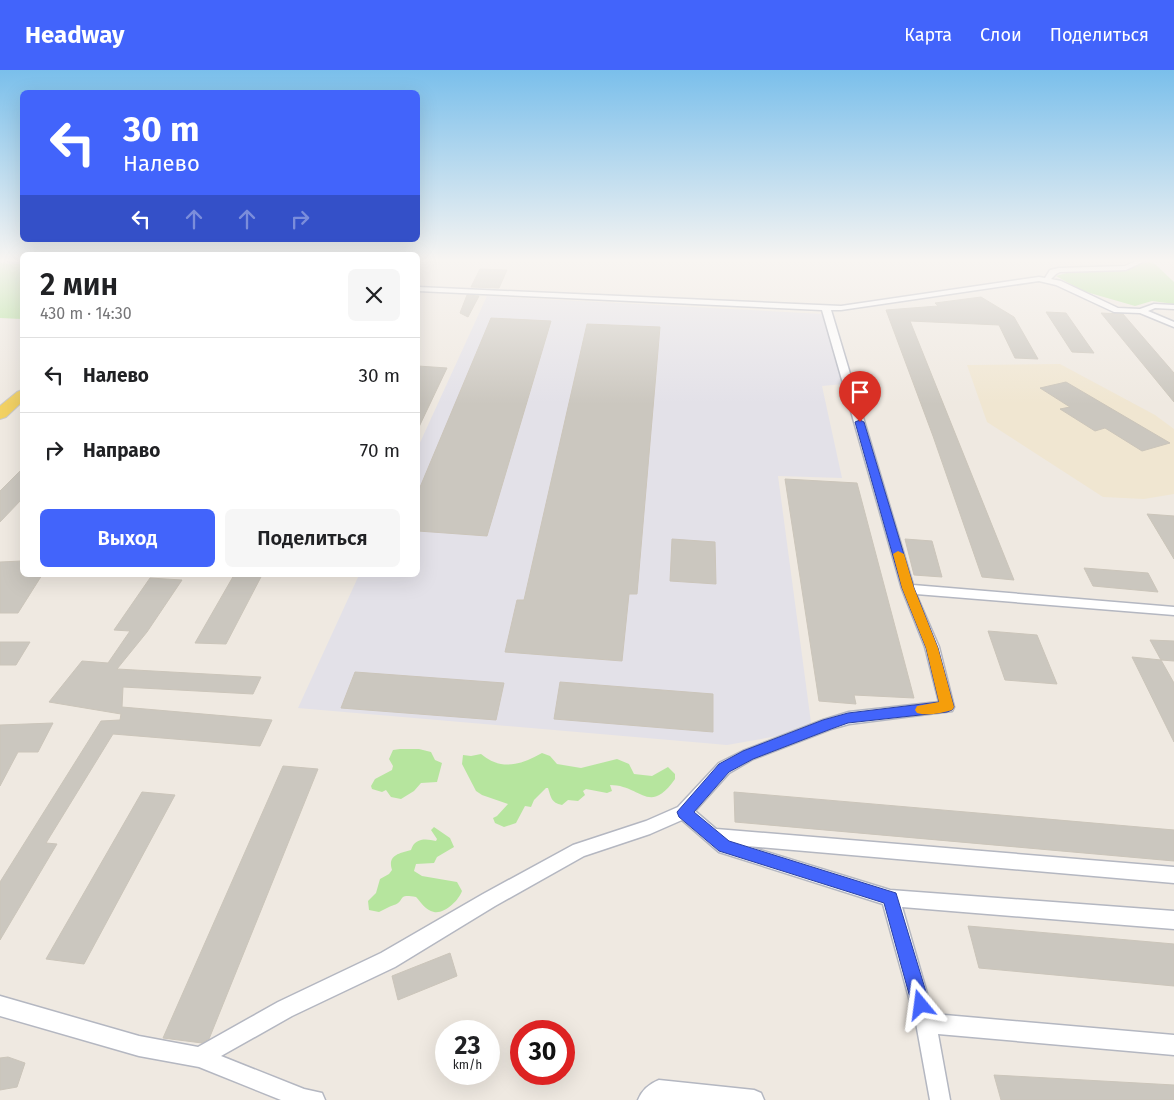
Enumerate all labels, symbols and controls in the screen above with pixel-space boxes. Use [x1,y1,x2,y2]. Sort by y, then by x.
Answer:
text: Headway [25,21,124,49]
text: Карта [904,24,952,46]
text: Слои [980,24,1022,46]
text: Поделиться [1050,24,1149,46]
text: 30 m [123,108,200,150]
icon: left [40,110,105,175]
text: Налево [123,150,200,177]
icon: left [127,205,155,233]
icon: ahead [180,205,208,233]
icon: ahead [233,205,261,233]
icon: right [286,205,314,233]
text: 2 мин [40,267,118,303]
button: close [348,269,400,321]
text: 430 m · 14:30 [40,304,132,323]
icon: left [40,361,68,389]
text: Налево [83,364,149,387]
text: 30 m [359,364,400,387]
pin [839,371,881,422]
icon: arrive [846,378,874,406]
icon: right [40,436,68,464]
text: Направо [83,439,160,462]
text: 70 m [360,439,400,462]
button: Выход [40,509,215,567]
button: Поделиться [225,509,400,567]
position arrow [894,978,946,1030]
speed limit sign: 30 [510,1020,575,1085]
text: 23 [455,1031,480,1061]
text: km/h [453,1058,482,1072]

